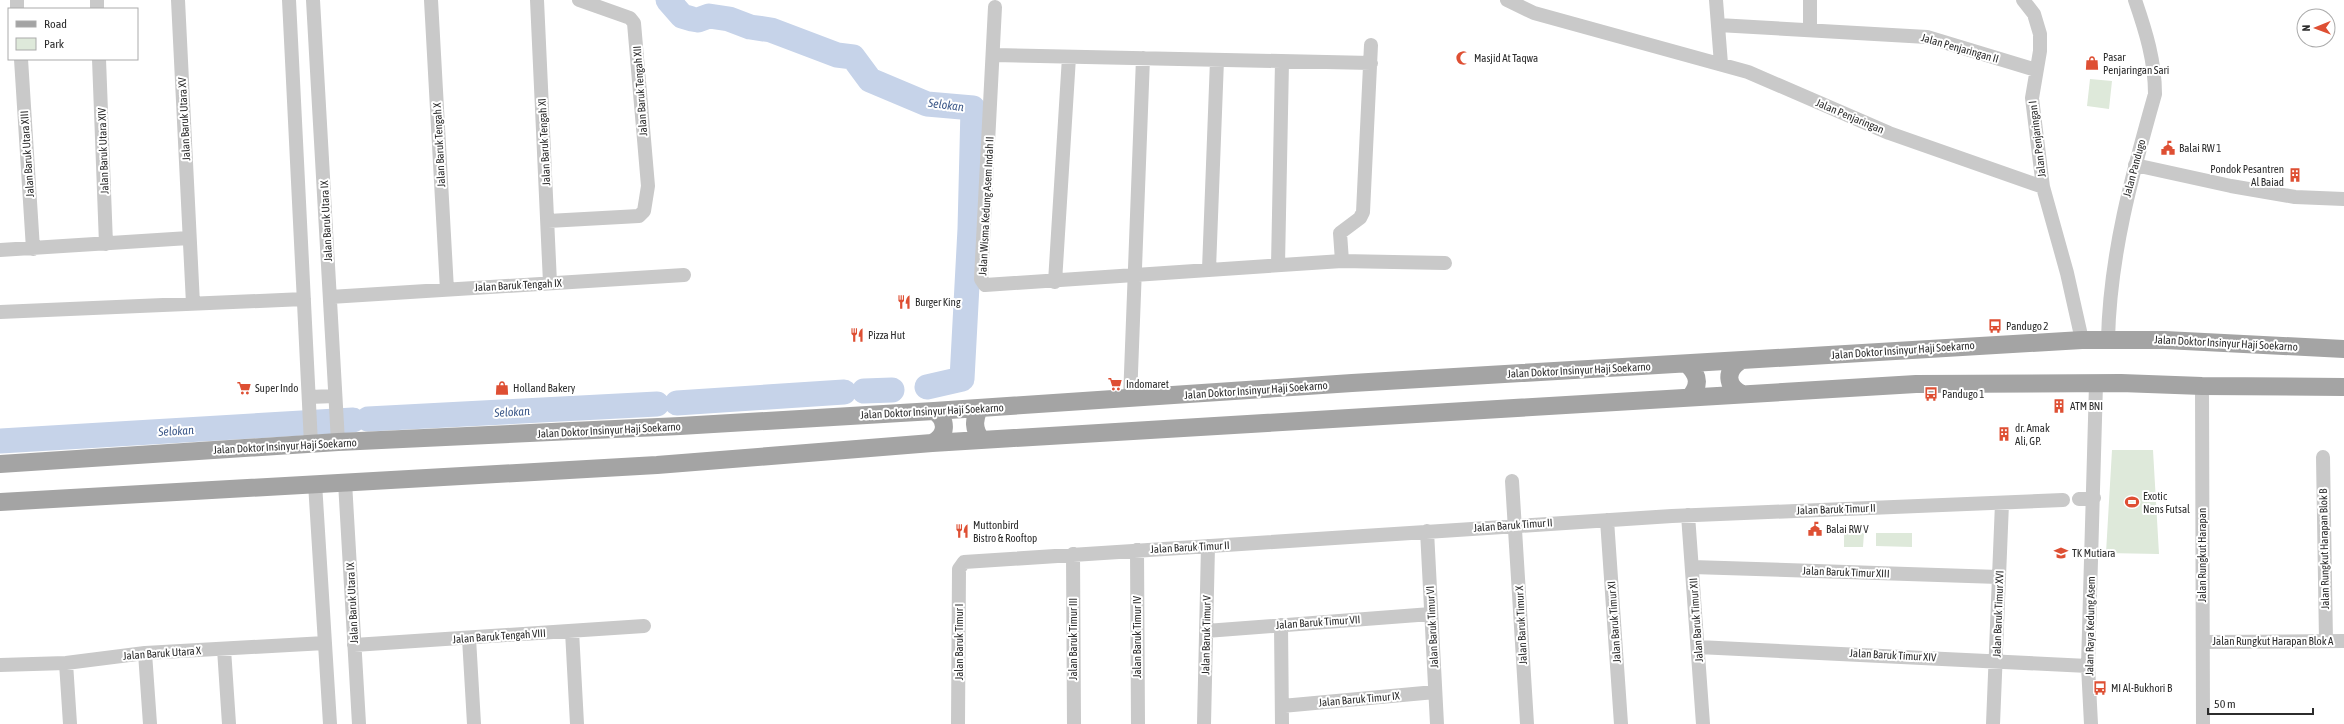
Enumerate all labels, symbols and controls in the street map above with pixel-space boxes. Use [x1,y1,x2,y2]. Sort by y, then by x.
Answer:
legend [8,8,138,60]
north arrow [2296,8,2336,48]
text: Road [44,17,67,31]
text: N [2300,25,2312,32]
street label: Jalan Penjaringan II [1920,31,2000,65]
text: Park [44,37,65,51]
street label: Jalan Baruk Tengah XII [631,46,649,136]
mosque icon: Masjid At Taqwa [1455,50,1471,66]
place label: Pasar Penjaringan Sari [2103,51,2169,76]
place label: Masjid At Taqwa [1474,52,1538,64]
shop icon: Pasar Penjaringan Sari [2084,55,2100,71]
street label: Jalan Baruk Utara XV [176,76,192,161]
water label: Selokan [926,96,965,114]
street label: Jalan Penjaringan [1814,96,1886,136]
street label: Jalan Baruk Tengah XI [536,98,552,186]
street label: Jalan Penjaringan I [2026,100,2048,178]
street label: Jalan Baruk Tengah X [431,102,447,188]
street label: Jalan Baruk Utara XIV [95,107,111,194]
street label: Jalan Baruk Utara XIII [18,110,36,198]
street label: Jalan Wisma Kedung Asem Indah II [976,136,996,276]
street label: Jalan Pandugo [2121,138,2147,198]
public building icon: Balai RW 1 [2160,140,2176,156]
place label: Balai RW 1 [2179,142,2221,154]
place label: Pondok Pesantren Al Baiad [2210,163,2284,188]
building icon: Pondok Pesantren Al Baiad [2287,167,2303,183]
street label: Jalan Baruk Utara IX [318,180,334,262]
street label: Jalan Baruk Tengah IX [474,277,562,293]
restaurant icon: Burger King [896,294,912,310]
place label: Burger King [915,296,961,308]
bus stop icon: Pandugo 2 [1987,318,2003,334]
place label: Pandugo 2 [2006,320,2049,332]
restaurant icon: Pizza Hut [849,327,865,343]
place label: Pizza Hut [868,329,905,341]
street label: Jalan Doktor Insinyur Haji Soekarno [2154,333,2298,353]
street label: Jalan Doktor Insinyur Haji Soekarno [1831,339,1975,361]
street label: Jalan Doktor Insinyur Haji Soekarno [1507,360,1651,380]
supermarket icon: Indomaret [1107,376,1123,392]
place label: Indomaret [1126,378,1169,390]
street label: Jalan Doktor Insinyur Haji Soekarno [1184,379,1328,401]
supermarket icon: Super Indo [236,380,252,396]
shop icon: Holland Bakery [494,380,510,396]
place label: Super Indo [255,382,298,394]
place label: Holland Bakery [513,382,576,394]
bus stop icon: Pandugo 1 [1923,386,1939,402]
place label: Pandugo 1 [1942,388,1985,400]
building icon: ATM BNI [2051,398,2067,414]
place label: ATM BNI [2070,400,2103,412]
street label: Jalan Doktor Insinyur Haji Soekarno [860,401,1004,421]
water label: Selokan [493,404,530,420]
street label: Jalan Doktor Insinyur Haji Soekarno [537,420,681,440]
place label: dr. Amak Ali, GP. [2015,422,2050,447]
water label: Selokan [157,423,194,439]
building icon: dr. Amak Ali, GP. [1996,426,2012,442]
street label: Jalan Doktor Insinyur Haji Soekarno [213,436,357,456]
street label: Jalan Rungkut Harapan Blok B [2317,488,2331,609]
place label: Exotic Nens Futsal [2143,490,2190,515]
sports icon: Exotic Nens Futsal [2124,494,2140,510]
street label: Jalan Baruk Timur II [1796,502,1876,516]
street label: Jalan Rungkut Harapan [2196,508,2208,602]
street label: Jalan Baruk Timur II [1473,516,1553,534]
place label: Muttonbird Bistro & Rooftop [973,519,1037,544]
public building icon: Balai RW V [1807,521,1823,537]
restaurant icon: Muttonbird Bistro & Rooftop [954,523,970,539]
place label: Balai RW V [1826,523,1869,535]
street label: Jalan Baruk Timur II [1150,539,1230,555]
school or university icon: TK Mutiara [2053,545,2069,561]
place label: TK Mutiara [2072,547,2115,559]
street label: Jalan Baruk Utara IX [344,562,360,644]
street label: Jalan Baruk Timur XIII [1802,564,1890,580]
street label: Jalan Baruk Timur XVI [1990,570,2006,658]
street label: Jalan Raya Kedung Asem [2083,576,2097,676]
street label: Jalan Baruk Timur XII [1687,577,1705,663]
street label: Jalan Baruk Timur XI [1605,581,1623,663]
street label: Jalan Baruk Timur X [1513,585,1529,665]
street label: Jalan Baruk Timur VI [1424,586,1440,668]
street label: Jalan Baruk Timur IV [1131,595,1143,678]
street label: Jalan Baruk Timur V [1199,595,1213,675]
street label: Jalan Baruk Timur III [1067,598,1079,680]
street label: Jalan Baruk Timur I [953,604,965,680]
street label: Jalan Baruk Timur VII [1275,613,1361,631]
street label: Jalan Baruk Tengah VIII [452,627,546,645]
street label: Jalan Rungkut Harapan Blok A [2213,635,2334,647]
street label: Jalan Baruk Utara X [123,644,201,662]
street label: Jalan Baruk Timur XIV [1849,647,1937,663]
bus stop icon: MI Al-Bukhori B [2092,680,2108,696]
place label: MI Al-Bukhori B [2111,682,2173,694]
street label: Jalan Baruk Timur IX [1318,689,1400,709]
scale bar [2208,690,2313,716]
text: 50 m [2214,697,2236,711]

